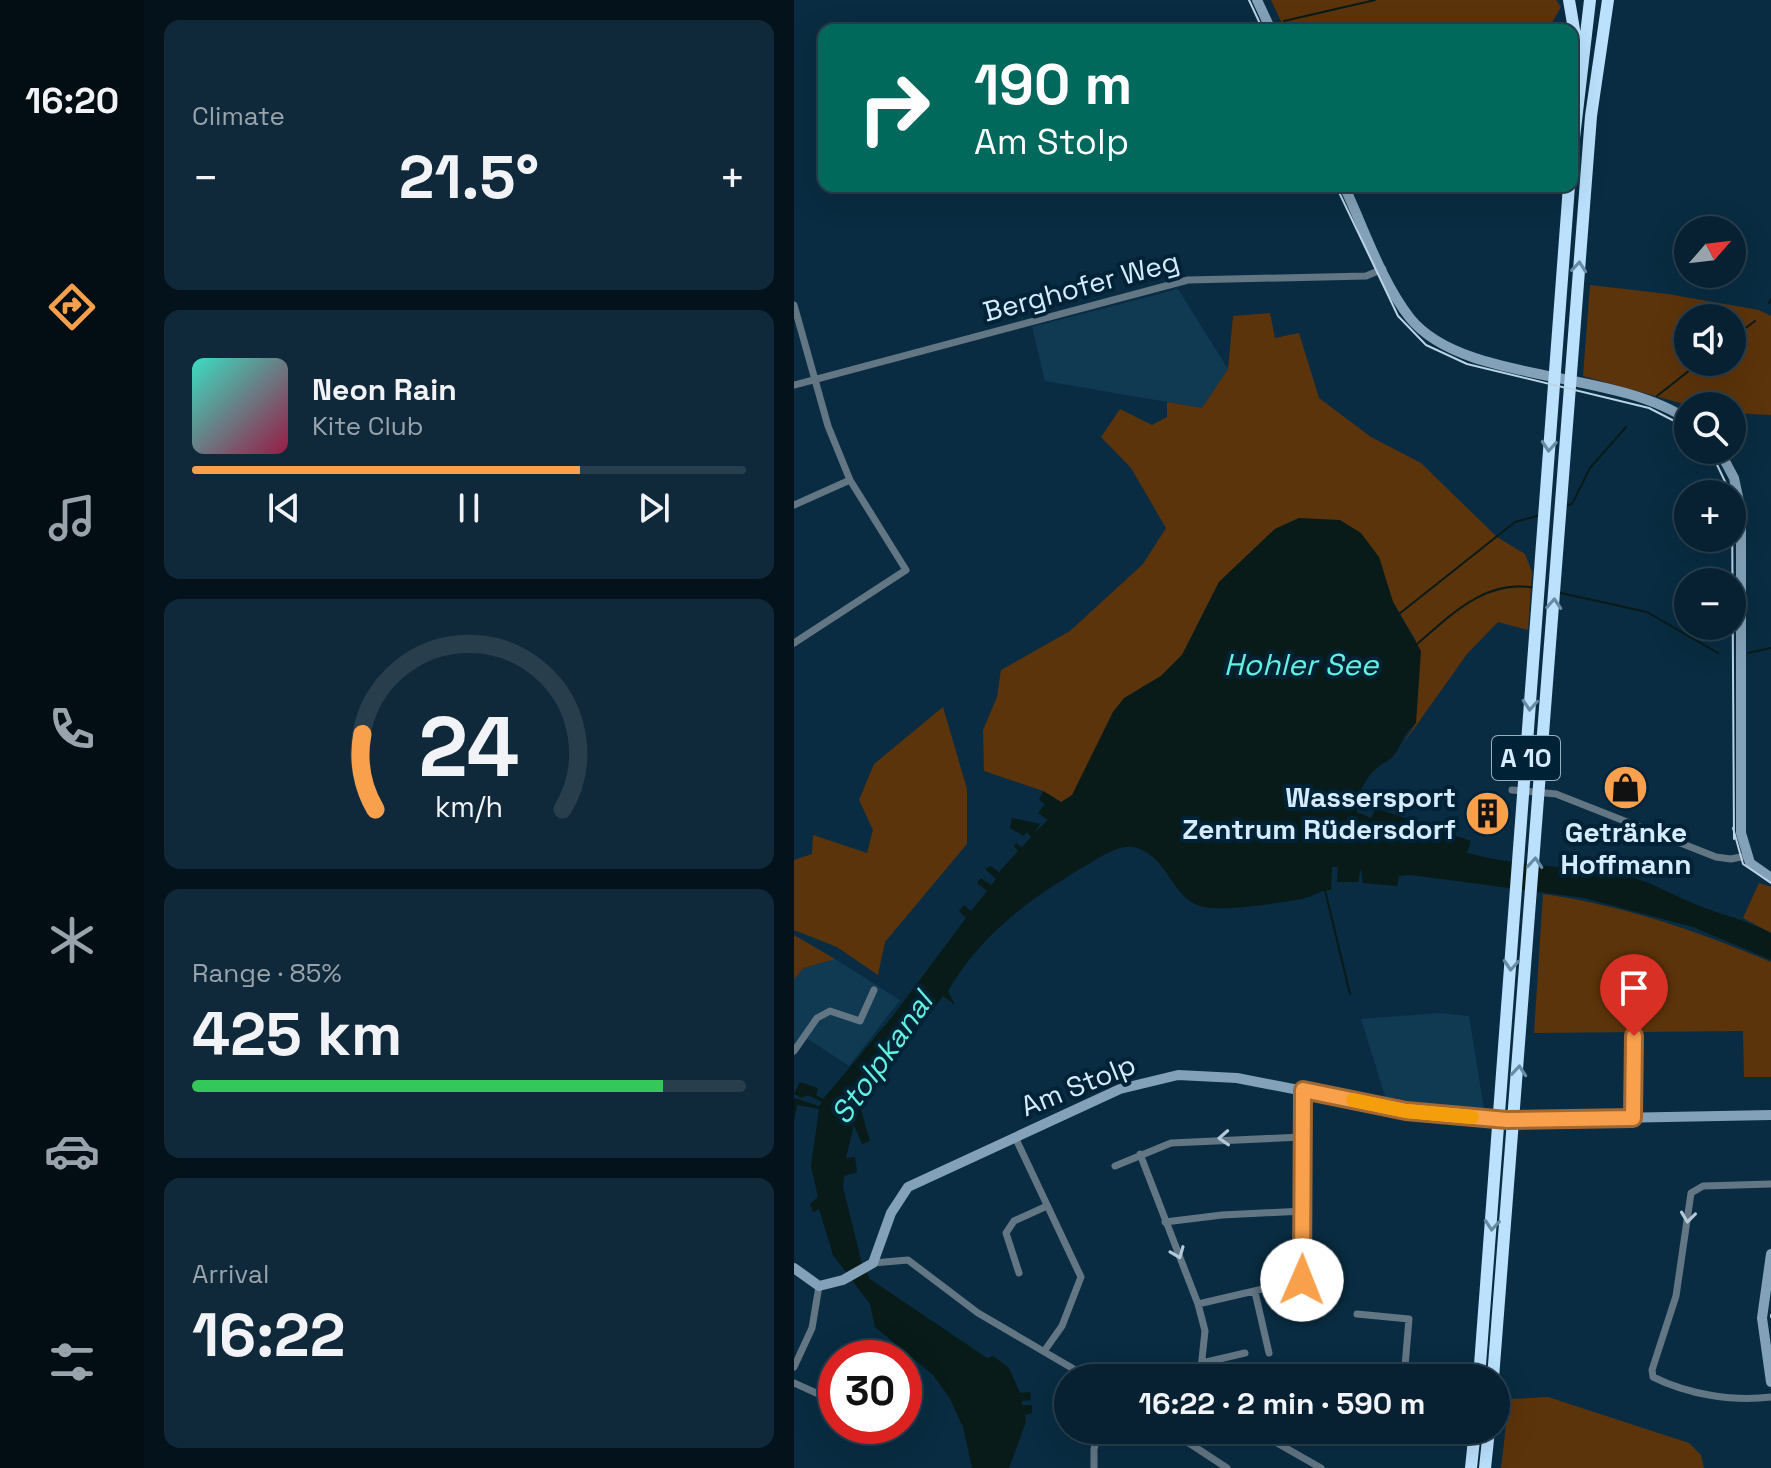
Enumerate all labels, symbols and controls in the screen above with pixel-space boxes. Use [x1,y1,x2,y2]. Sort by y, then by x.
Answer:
text: 190 m [974,49,1132,120]
icon: right [842,56,946,160]
text: 16:20 [25,78,119,124]
text: Climate [192,99,285,133]
text: Am Stolp [974,119,1129,165]
text: 21.5° [399,139,539,216]
text: − [192,150,219,206]
text: + [719,150,746,206]
north arrow [1674,216,1746,288]
map controls [1674,216,1746,640]
street label: Berghofer Weg [979,243,1183,329]
one-way arrow [1570,260,1587,273]
icon: directions [44,279,100,335]
button: sound [1674,304,1746,376]
text: Neon Rain [312,370,457,409]
button: search [1674,392,1746,464]
text: Kite Club [312,409,424,443]
one-way arrow [1541,440,1558,453]
button: + [1674,480,1746,552]
icon: previous [262,486,306,530]
icon: pause [447,486,491,530]
icon: next [632,486,676,530]
icon: music [44,490,100,546]
button: − [1674,568,1746,640]
one-way arrow [1545,597,1562,610]
water label: Hohler See [1224,645,1380,684]
text: 24 [419,694,519,800]
one-way arrow [1522,699,1539,712]
icon: phone [44,701,100,757]
road number: A 10 [1492,736,1560,780]
shop icon: Getränke Hoffmann [1602,763,1650,811]
place label: Wassersport Zentrum Rüdersdorf [1182,779,1456,847]
text: km/h [435,789,503,825]
building icon: Wassersport Zentrum Rüdersdorf [1463,789,1511,837]
place label: Getränke Hoffmann [1561,814,1692,882]
one-way arrow [1526,856,1543,869]
icon: climate [44,912,100,968]
pin [1600,954,1668,1036]
text: Range · 85% [192,956,341,990]
one-way arrow [1503,959,1520,972]
icon: arrive [1612,966,1656,1010]
water label: Stolpkanal [822,981,944,1132]
text: 425 km [192,996,402,1073]
street label: Am Stolp [1015,1046,1141,1124]
one-way arrow [1510,1064,1527,1077]
icon: car [44,1123,100,1179]
one-way arrow [1217,1130,1230,1147]
one-way arrow [1680,1210,1697,1224]
one-way arrow [1483,1219,1500,1232]
position arrow [1260,1238,1344,1322]
one-way arrow [1168,1245,1184,1259]
text: Arrival [192,1257,269,1291]
text: 16:22 [192,1297,345,1374]
icon: filters [44,1334,100,1390]
speed limit sign: 30 [818,1340,922,1444]
text: 16:22 · 2 min · 590 m [1139,1384,1425,1423]

